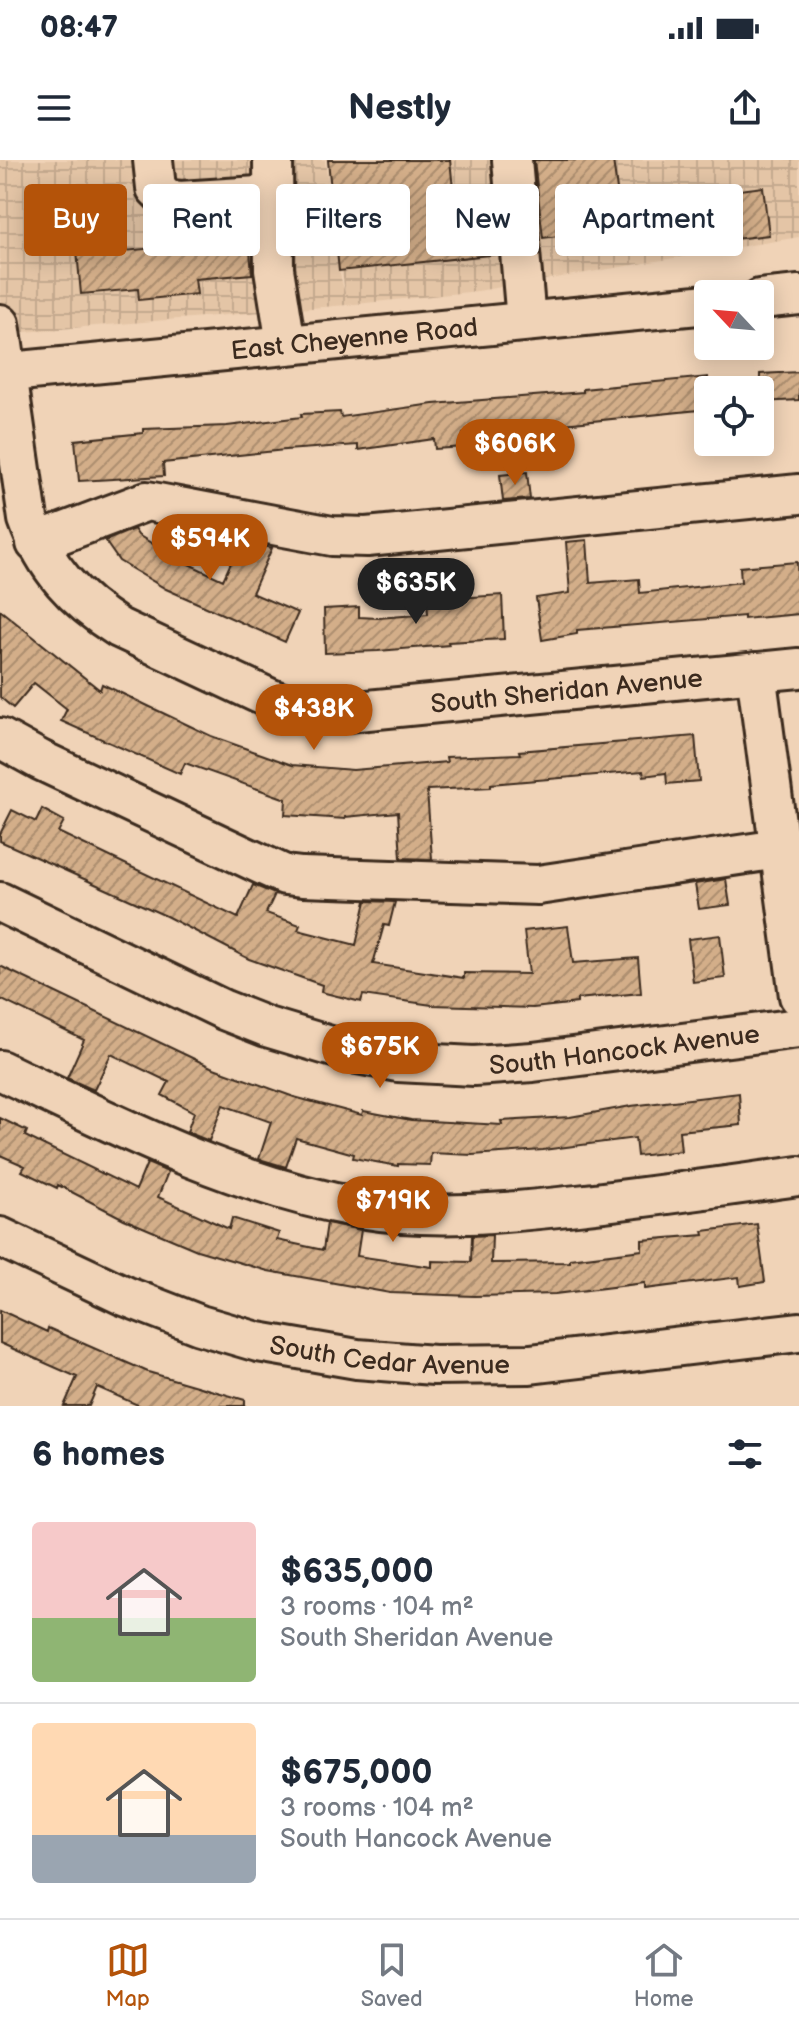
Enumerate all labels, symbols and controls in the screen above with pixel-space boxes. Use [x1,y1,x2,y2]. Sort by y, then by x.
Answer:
text: 08:47 [40,10,118,46]
icon: menu [32,86,76,130]
icon: share [723,86,767,130]
text: Nestly [348,87,451,130]
chip: Buy [24,184,127,256]
chip: Rent [143,184,260,256]
chip: Filters [276,184,410,256]
chip: New [426,184,539,256]
chip: Apartment [555,184,743,256]
north arrow [694,280,774,360]
map controls [694,280,774,456]
street label: East Cheyenne Road [229,313,479,367]
button: locate [694,376,774,456]
pin: $606K [459,419,571,487]
text: $606K [474,429,556,460]
pin: $594K [154,514,266,582]
text: $594K [170,524,250,555]
pin: $635K [360,558,472,626]
text: $635K [376,568,456,599]
street label: South Sheridan Avenue [429,663,704,721]
pin: $438K [258,684,370,752]
text: $438K [274,694,354,725]
street label: South Hancock Avenue [488,1019,761,1082]
pin: $675K [324,1022,436,1090]
text: $675K [340,1032,420,1063]
pin: $719K [337,1176,449,1244]
text: $719K [355,1186,431,1217]
street label: South Cedar Avenue [267,1330,510,1382]
icon: filters [723,1432,767,1476]
text: 6 homes [32,1434,165,1475]
text: $635,000 [280,1551,434,1592]
icon: home [96,1554,192,1650]
text: 3 rooms · 104 m² [280,1592,474,1623]
text: South Sheridan Avenue [280,1623,553,1654]
text: $675,000 [280,1752,433,1793]
icon: home [96,1755,192,1851]
text: 3 rooms · 104 m² [280,1793,474,1824]
text: South Hancock Avenue [280,1824,552,1855]
tab: Map [106,1938,150,2013]
tab: Saved [361,1938,423,2013]
tab: Home [634,1938,693,2013]

